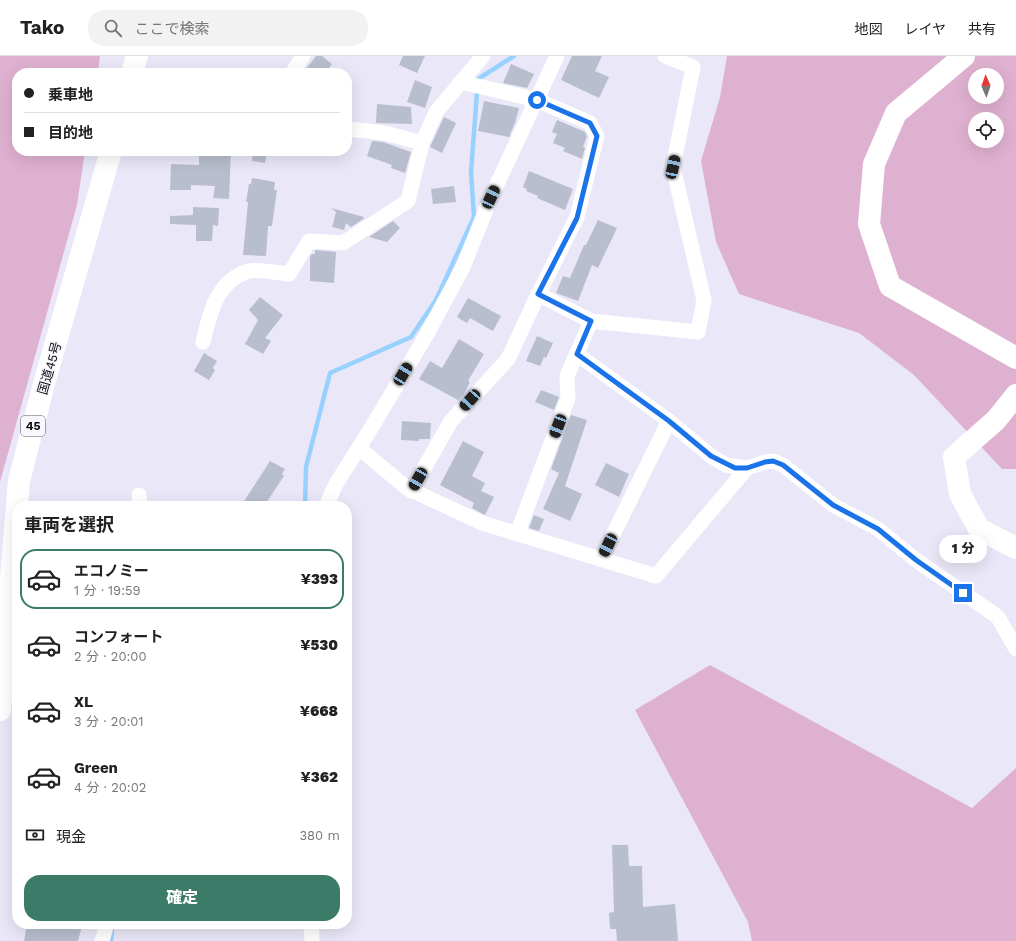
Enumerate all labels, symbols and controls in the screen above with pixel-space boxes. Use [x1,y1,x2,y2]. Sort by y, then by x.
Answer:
search box [88,10,368,46]
text: Tako [20,16,64,39]
icon: search [102,17,124,39]
text: ここで検索 [134,20,209,38]
text: 地図 [854,21,882,37]
text: レイヤ [904,21,946,37]
text: 共有 [968,21,996,37]
north arrow [968,68,1004,104]
map controls [968,68,1004,148]
text: 乗車地 [48,86,93,104]
route start [528,91,546,109]
button: locate [968,112,1004,148]
text: 目的地 [48,124,93,142]
car [665,154,681,180]
car [480,184,502,210]
street label: 国道45号 [35,340,64,396]
car [392,361,414,387]
car [458,387,482,413]
car [548,413,568,439]
road number: 45 [21,416,45,436]
car [407,466,429,492]
text: 車両を選択 [24,514,114,535]
car [597,532,619,558]
callout: 1 分 [939,535,987,563]
text: 1 分 [952,541,974,556]
icon: car [26,561,62,597]
text: エコノミー [74,562,149,580]
text: ¥393 [301,570,338,588]
text: 1 分 · 19:59 [74,583,141,598]
route end [954,584,972,602]
icon: car [26,627,62,663]
text: コンフォート [74,628,164,646]
text: ¥530 [300,636,338,654]
text: 2 分 · 20:00 [74,649,147,664]
icon: car [26,693,62,729]
text: XL [74,693,93,711]
text: ¥668 [300,702,338,720]
text: 3 分 · 20:01 [74,714,144,729]
icon: car [26,759,62,795]
text: Green [74,759,118,777]
text: ¥362 [300,768,338,786]
text: 4 分 · 20:02 [74,780,146,795]
icon: cash [24,824,46,846]
text: 現金 [56,828,86,846]
text: 380 m [300,828,340,843]
button: 確定 [24,875,340,921]

